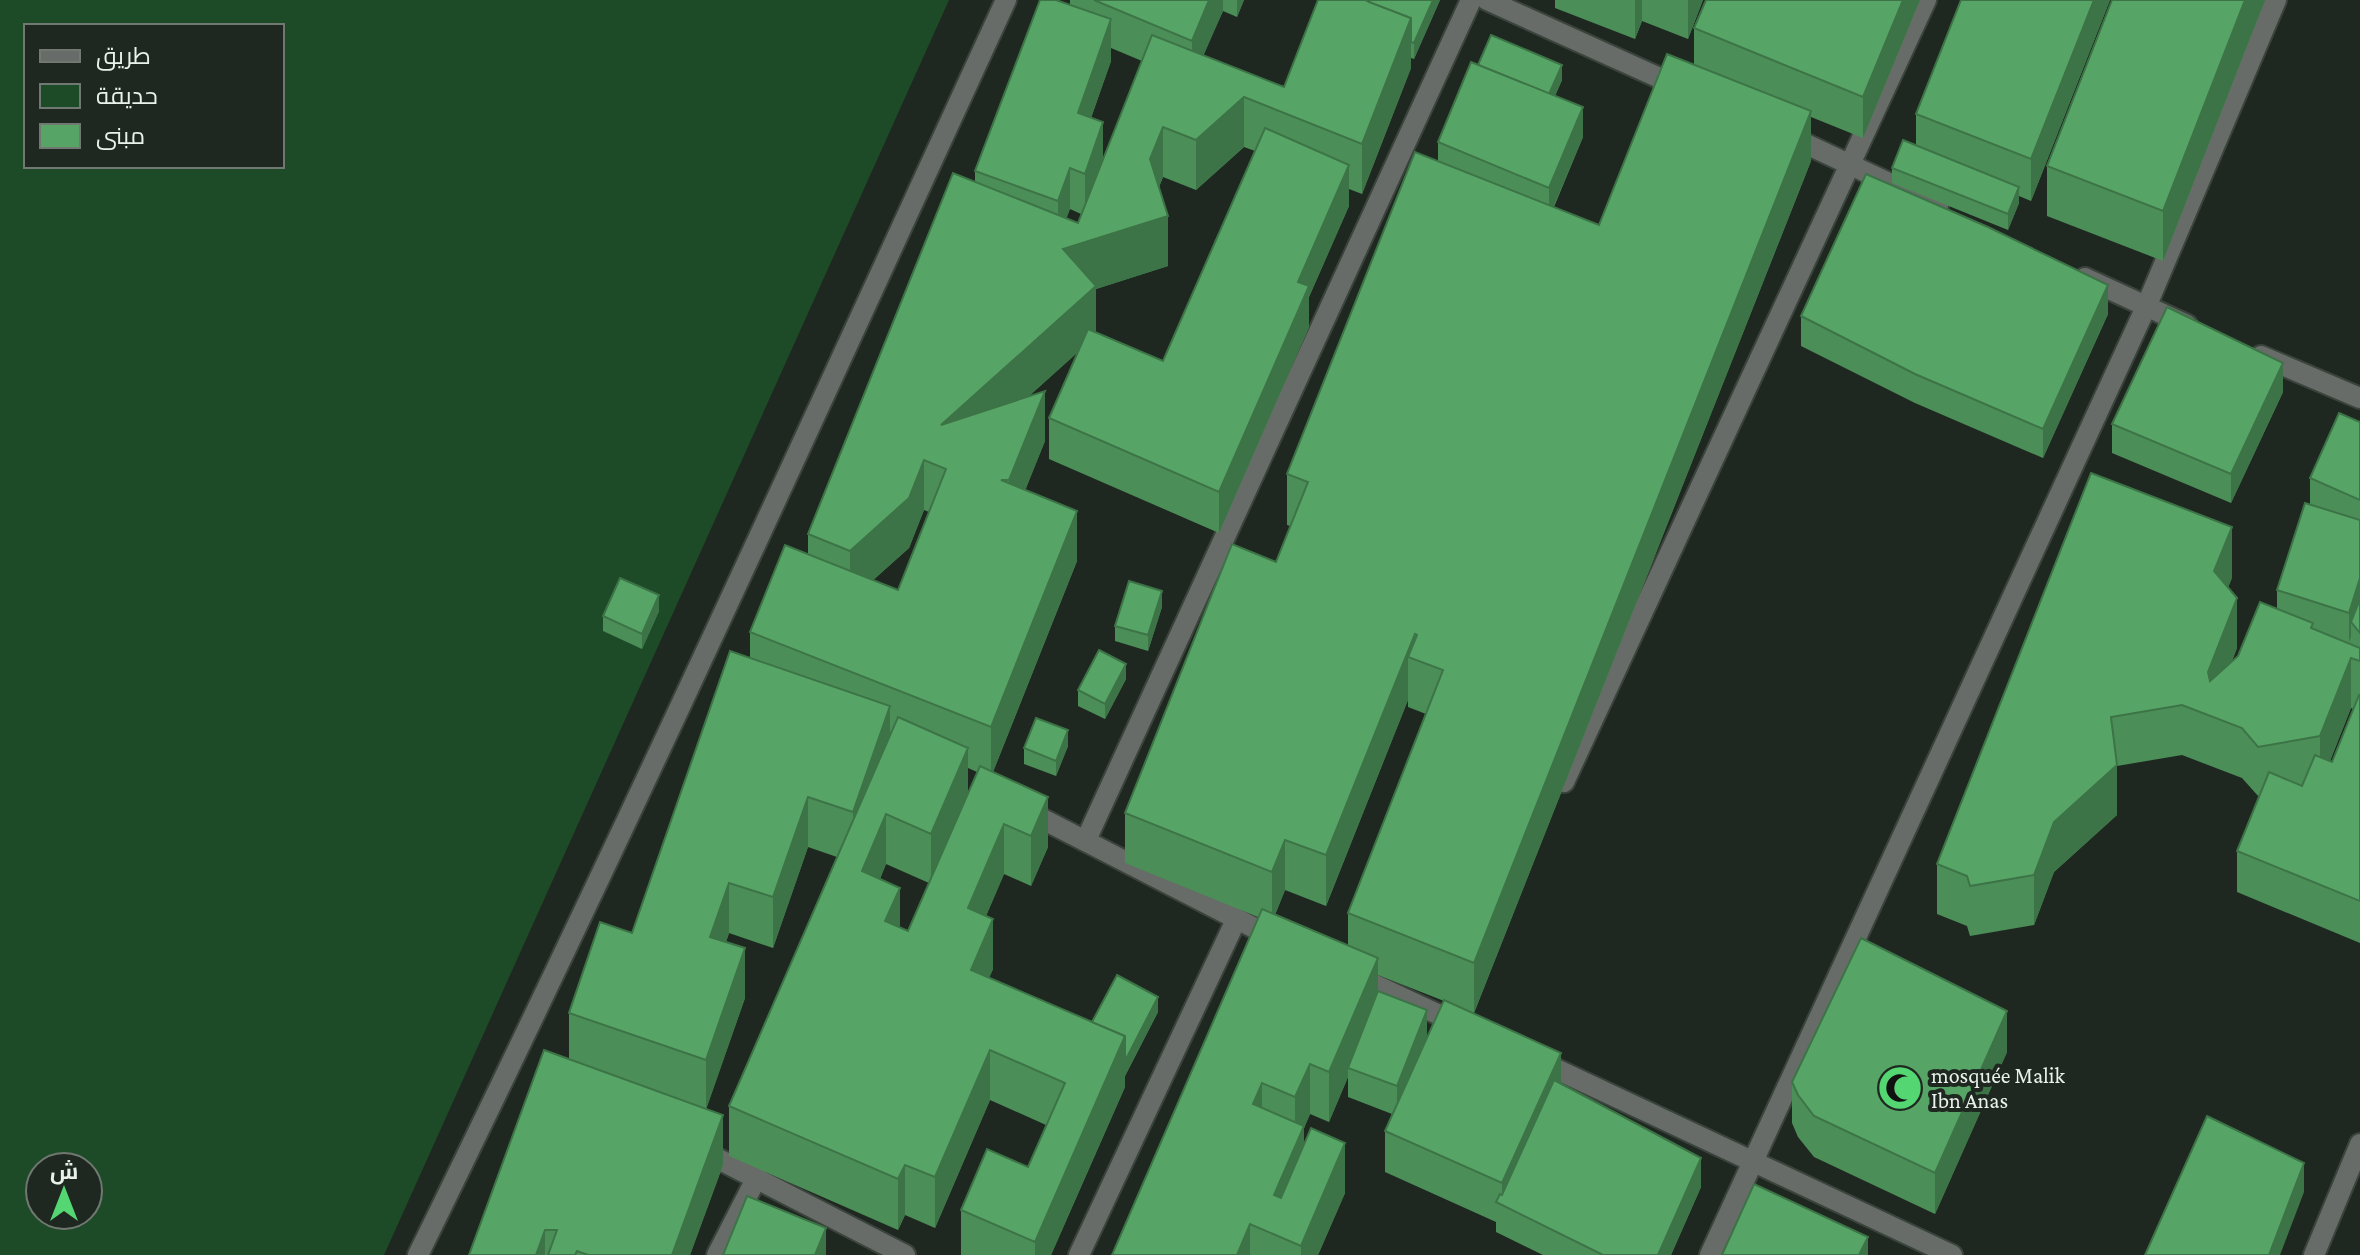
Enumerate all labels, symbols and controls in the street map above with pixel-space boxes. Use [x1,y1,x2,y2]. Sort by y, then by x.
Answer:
legend [24,24,284,168]
text: طريق [96,42,151,71]
text: حديقة [96,82,158,109]
text: مبنى [96,122,145,150]
place label: mosquée Malik Ibn Anas [1931,1063,2066,1113]
mosque icon: mosquée Malik Ibn Anas [1876,1064,1924,1112]
north arrow [24,1151,104,1231]
text: ش [50,1159,78,1185]

